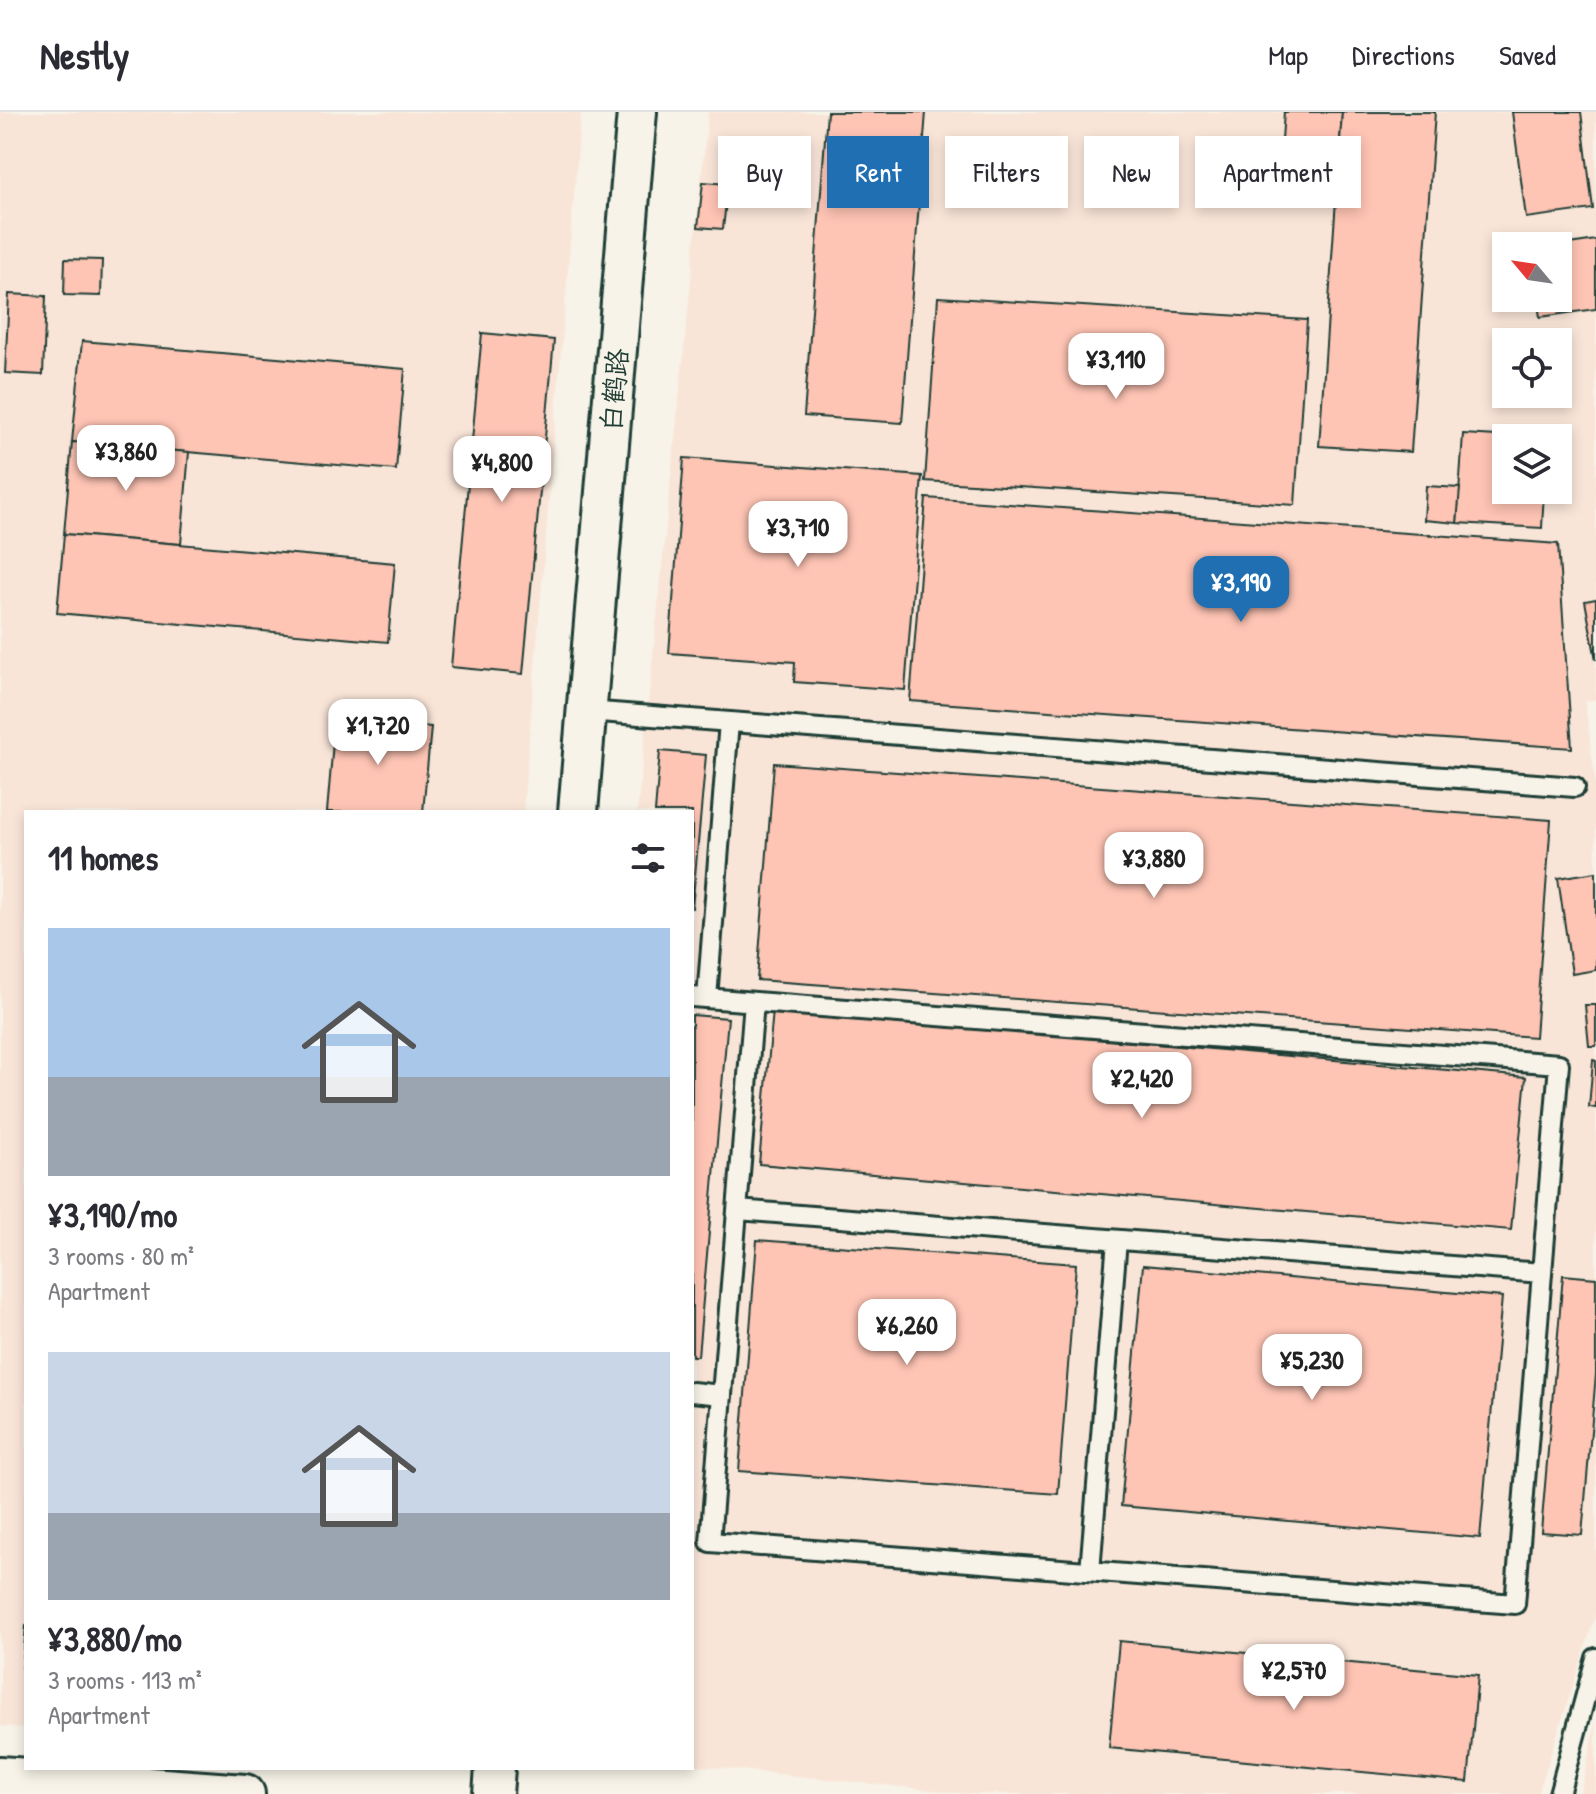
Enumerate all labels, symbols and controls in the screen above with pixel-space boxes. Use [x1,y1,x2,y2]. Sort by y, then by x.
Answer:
text: Nestly [40,29,129,81]
text: Map [1268,36,1308,74]
text: Directions [1352,36,1455,74]
text: Saved [1499,36,1556,74]
chip: Buy [718,136,811,208]
chip: Rent [827,136,929,208]
chip: Filters [945,136,1068,208]
chip: New [1084,136,1179,208]
chip: Apartment [1195,136,1361,208]
north arrow [1492,232,1572,312]
map controls [1492,232,1572,504]
button: locate [1492,328,1572,408]
pin: ¥3,110 [1051,333,1181,401]
text: ¥3,110 [1086,341,1146,376]
street label: 白鹤路 [591,346,637,434]
button: layers [1492,424,1572,504]
pin: ¥3,860 [61,425,191,493]
text: ¥3,860 [95,433,157,468]
pin: ¥4,800 [437,436,567,504]
text: ¥4,800 [471,444,533,479]
pin: ¥3,710 [733,501,863,569]
text: ¥3,710 [767,509,829,544]
pin: ¥3,190 [1176,556,1306,624]
text: ¥3,190 [1211,564,1271,599]
pin: ¥1,720 [313,699,443,767]
text: ¥1,720 [346,707,410,742]
pin: ¥3,880 [1089,832,1219,900]
text: 11 homes [48,835,158,881]
icon: filters [626,836,670,880]
text: ¥3,880 [1122,840,1186,875]
icon: home [287,980,431,1124]
pin: ¥2,420 [1077,1052,1207,1120]
text: ¥2,420 [1110,1060,1174,1095]
text: ¥3,190/mo [48,1192,177,1238]
text: 3 rooms · 80 m² [48,1238,194,1273]
text: Apartment [48,1273,150,1308]
pin: ¥6,260 [842,1299,972,1367]
text: ¥6,260 [876,1307,938,1342]
pin: ¥5,230 [1247,1334,1377,1402]
text: ¥5,230 [1280,1342,1344,1377]
icon: home [287,1404,431,1548]
text: ¥3,880/mo [48,1616,182,1662]
pin: ¥2,570 [1229,1644,1359,1712]
text: ¥2,570 [1261,1652,1327,1687]
text: 3 rooms · 113 m² [48,1662,202,1697]
text: Apartment [48,1697,150,1732]

